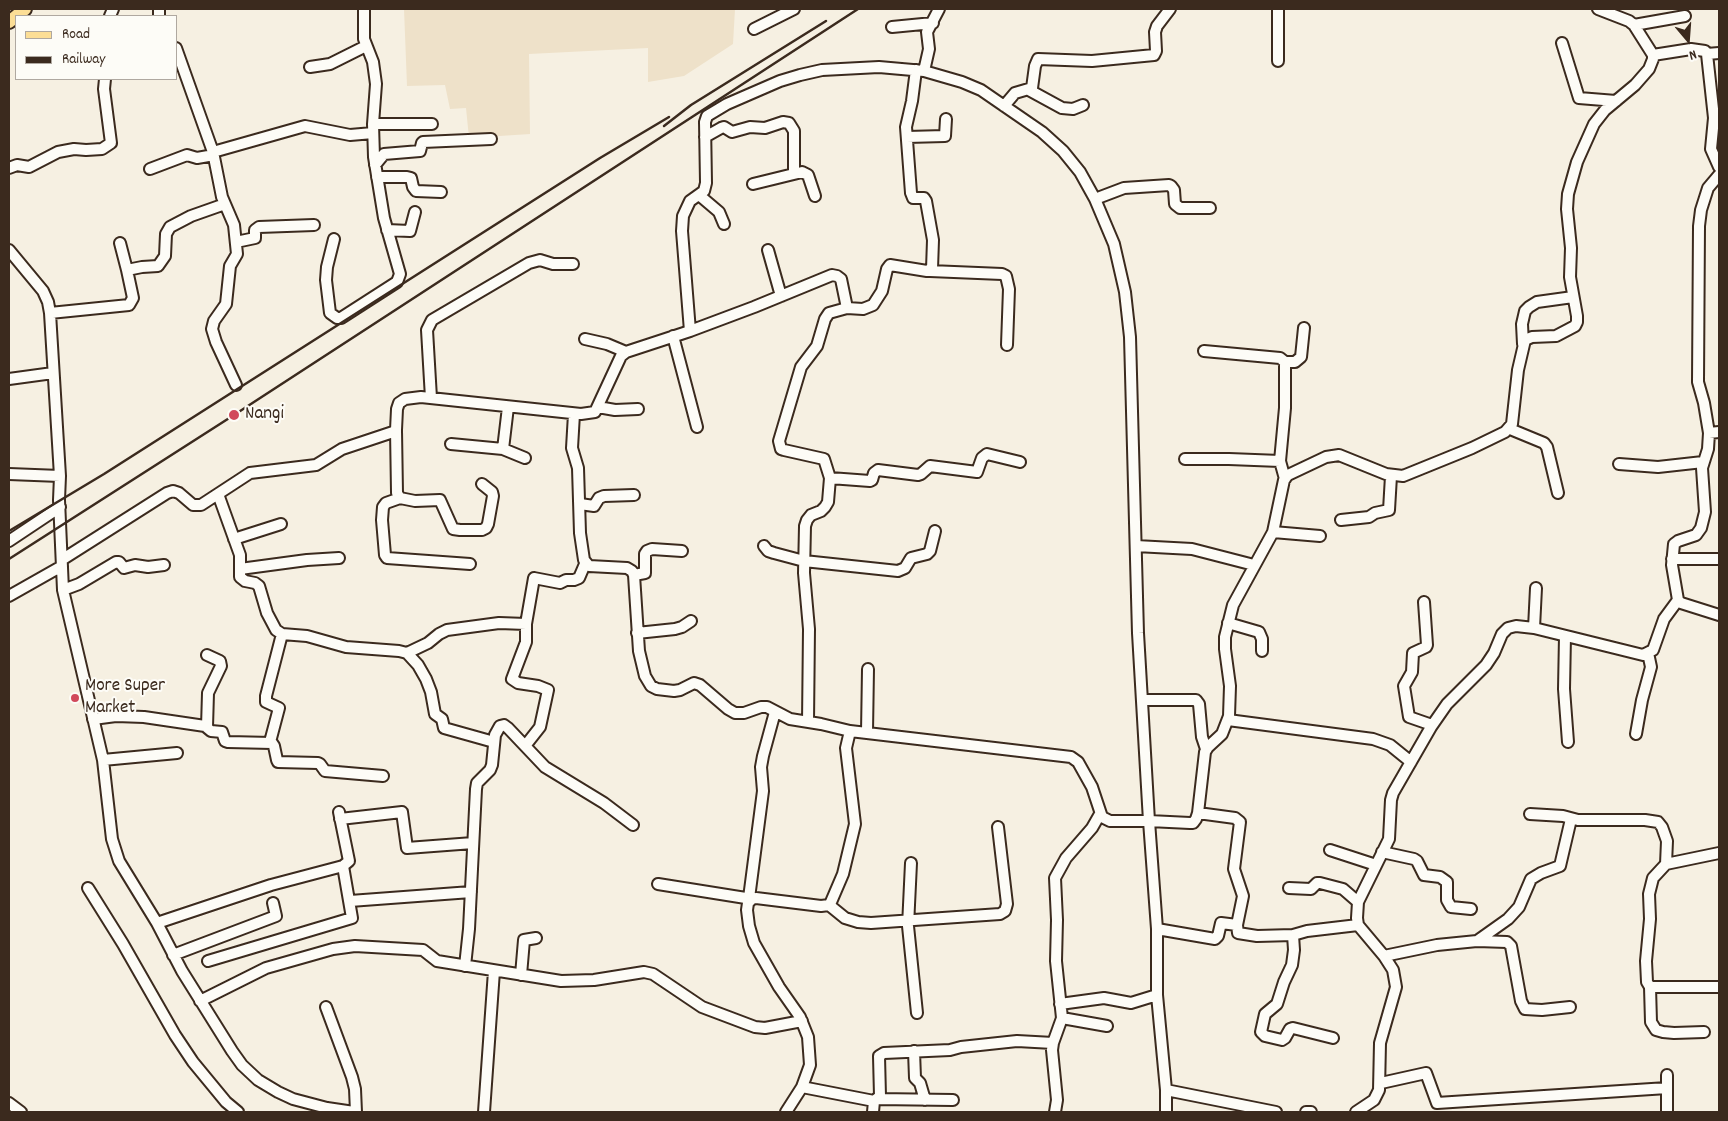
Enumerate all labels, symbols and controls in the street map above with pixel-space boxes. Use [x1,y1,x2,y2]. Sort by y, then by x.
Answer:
legend [15,15,178,80]
north arrow [1663,15,1713,65]
text: Road [62,24,90,46]
text: N [1686,44,1699,65]
text: Railway [62,49,105,71]
place label: Nangi [245,404,284,426]
marker: Nangi [227,408,241,422]
place label: More Super Market [85,676,165,720]
marker: More Super Market [69,692,81,704]

